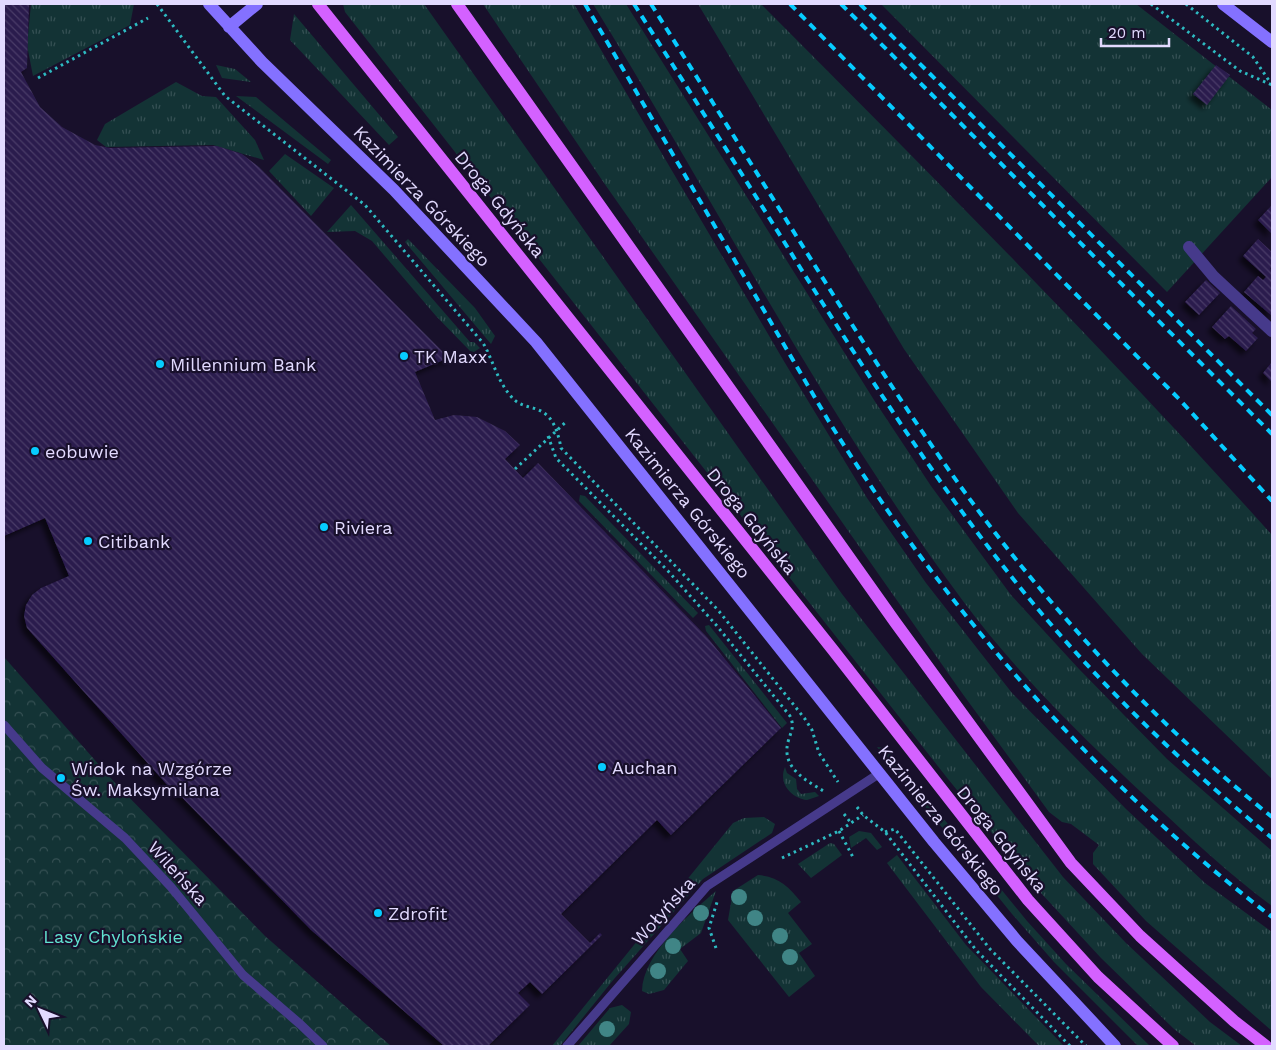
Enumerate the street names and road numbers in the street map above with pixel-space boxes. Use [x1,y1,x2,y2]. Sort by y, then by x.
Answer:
street label: Kazimierza Górskiego [349,121,495,271]
street label: Droga Gdyńska [451,147,549,261]
street label: Kazimierza Górskiego [621,424,755,582]
street label: Droga Gdyńska [703,464,801,578]
street label: Kazimierza Górskiego [874,741,1008,899]
street label: Droga Gdyńska [953,782,1051,896]
street label: Wileńska [144,837,212,909]
street label: Wołyńska [627,873,699,949]

